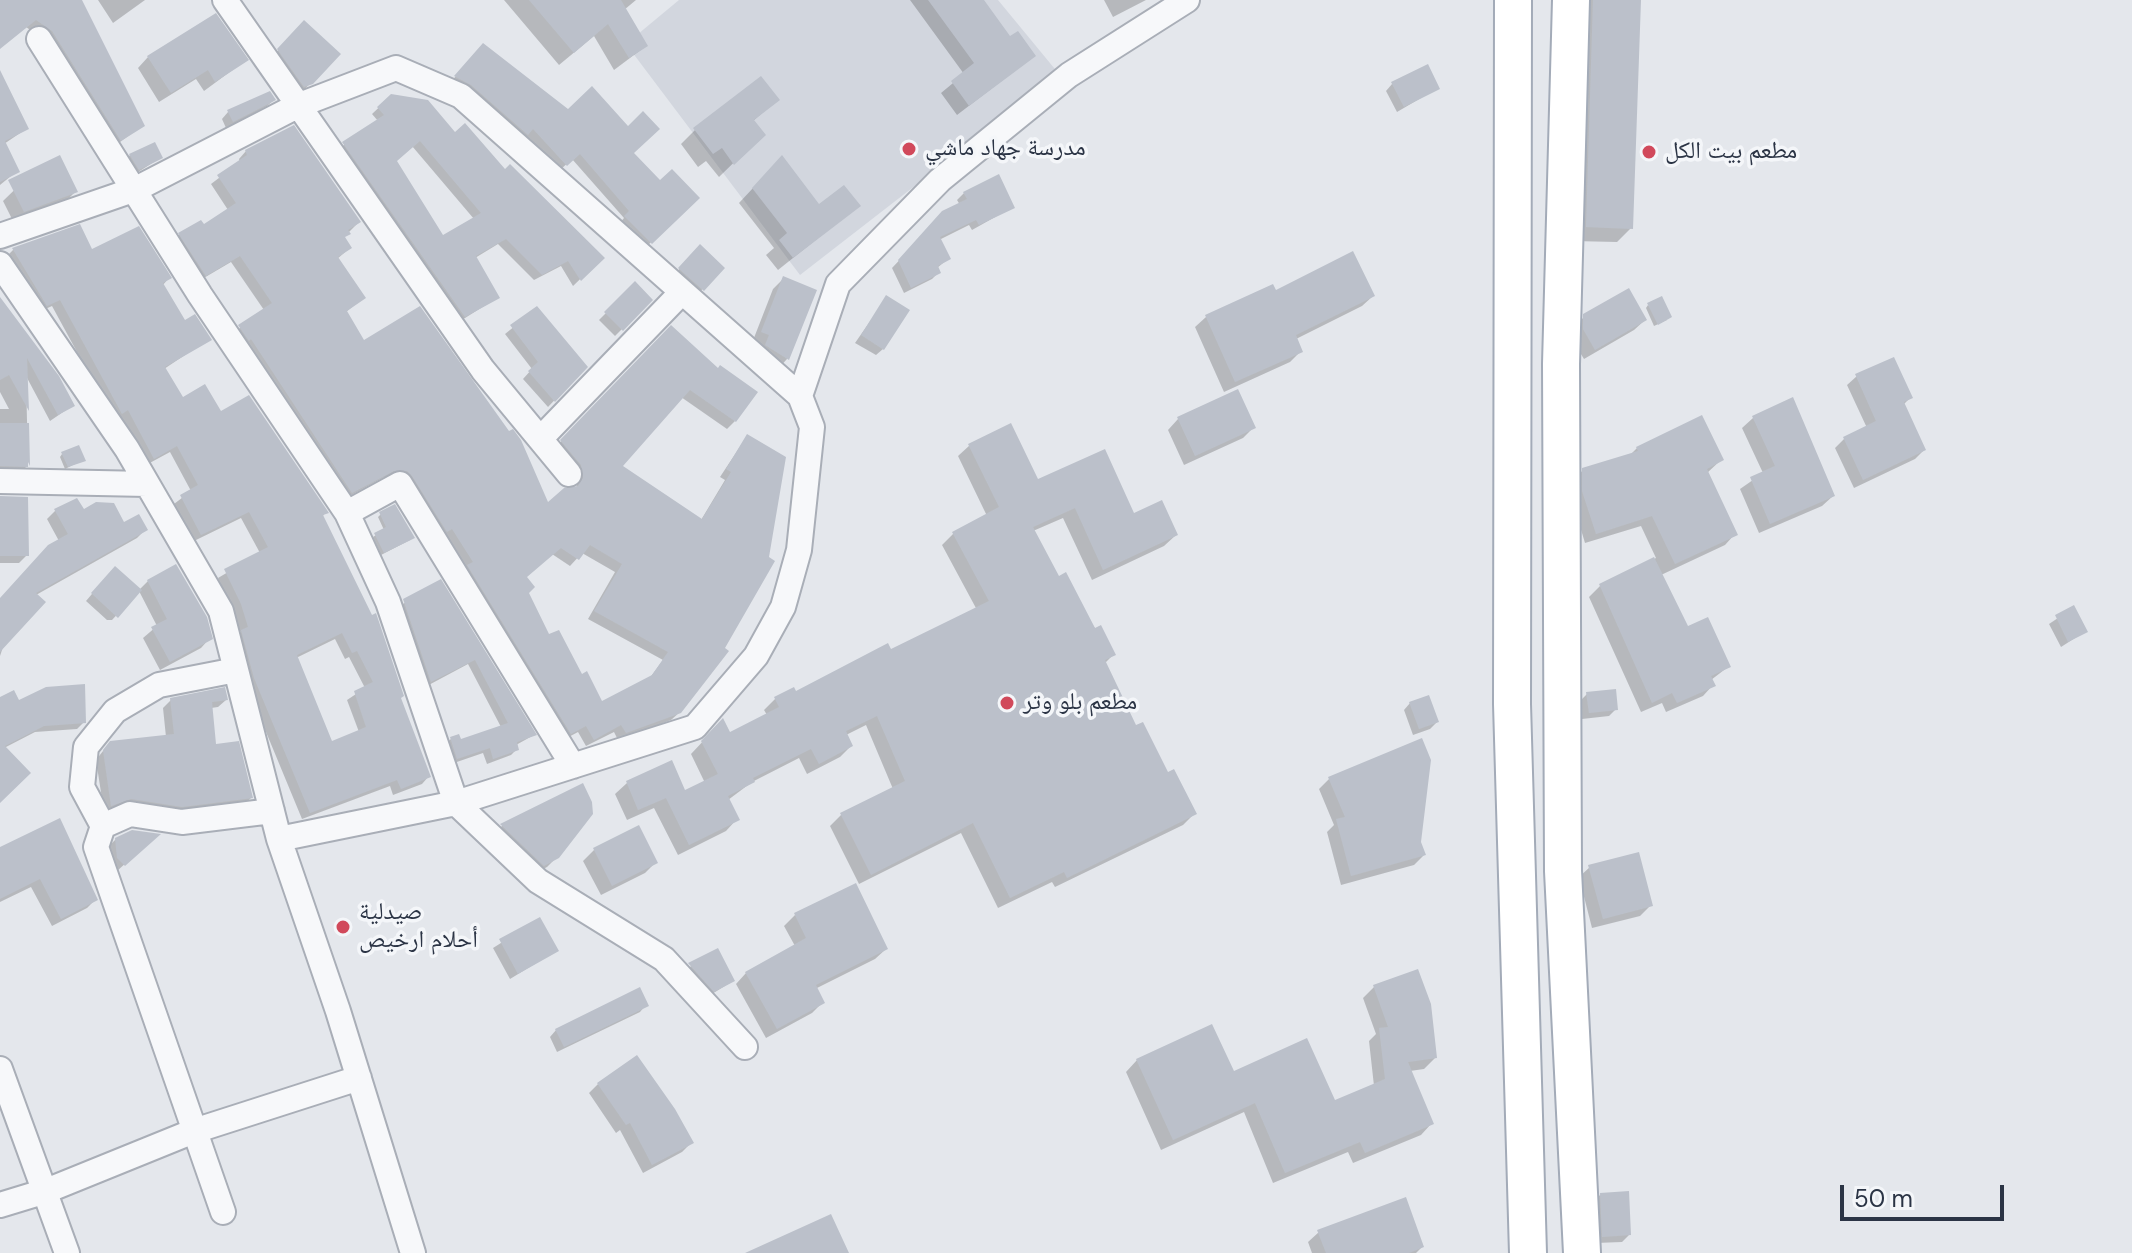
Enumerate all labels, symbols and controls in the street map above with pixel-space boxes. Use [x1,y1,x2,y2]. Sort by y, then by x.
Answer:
place label: مدرسة جهاد ماشي [925,135,1086,163]
place label: مطعم بيت الكل [1665,138,1797,166]
marker: مدرسة جهاد ماشي [900,140,918,158]
marker: مطعم بيت الكل [1640,143,1658,161]
place label: مطعم بلو وتر [1023,689,1137,717]
marker: مطعم بلو وتر [998,694,1016,712]
place label: صيدلية أحلام ارخيص [359,899,478,955]
marker: صيدلية أحلام ارخيص [334,918,352,936]
scale bar [1844,1169,2008,1219]
text: 50 m [1854,1183,1913,1214]

